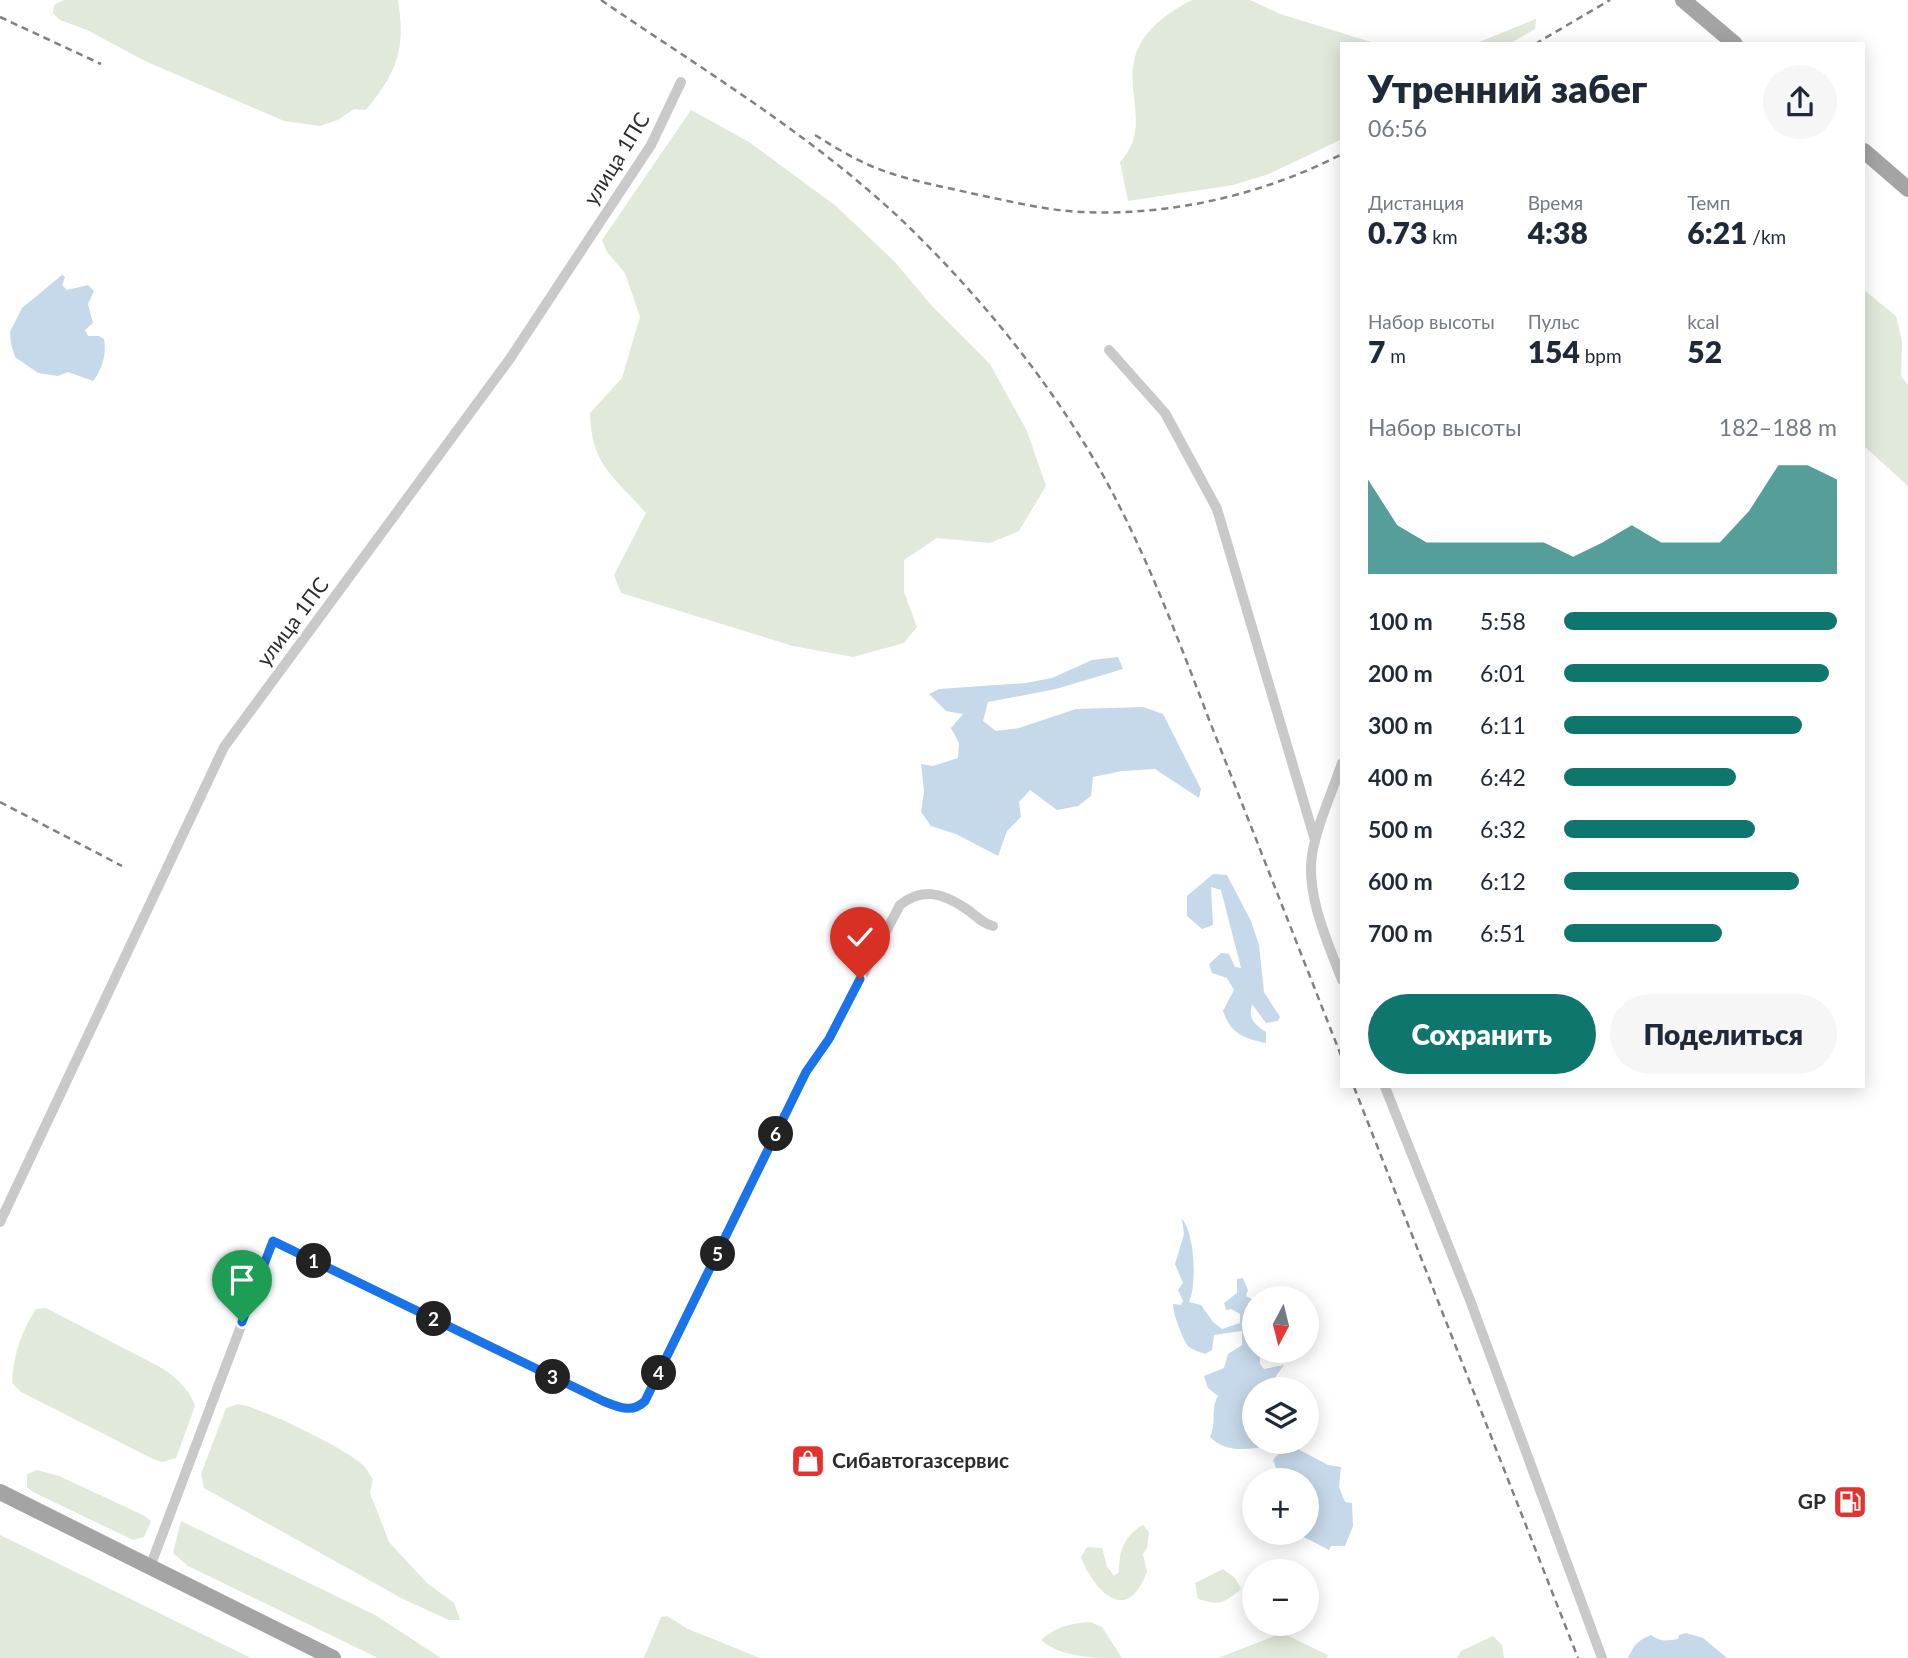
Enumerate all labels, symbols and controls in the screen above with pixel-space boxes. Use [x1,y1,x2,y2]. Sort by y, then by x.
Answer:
text: Утренний забег [1368,65,1647,111]
button: share [1763,65,1837,139]
street label: улица 1ПС [577,107,654,209]
text: 06:56 [1368,114,1427,142]
text: Дистанция [1368,191,1464,214]
text: Время [1528,191,1583,214]
text: Темп [1687,191,1730,214]
text: 0.73 [1368,214,1427,250]
text: 4:38 [1528,214,1588,250]
text: 6:21 [1687,214,1747,250]
text: km [1427,225,1458,248]
text: /km [1747,225,1786,248]
text: Набор высоты [1368,310,1495,333]
text: Пульс [1528,310,1580,333]
text: kcal [1687,310,1719,333]
text: 7 [1368,333,1385,369]
text: 154 [1528,333,1580,369]
text: 52 [1687,333,1722,369]
text: m [1385,344,1406,367]
text: bpm [1580,344,1622,367]
text: Набор высоты [1368,413,1522,441]
text: 182–188 m [1719,413,1837,441]
street label: улица 1ПС [250,572,333,670]
text: 100 m [1368,607,1433,635]
text: 5:58 [1480,607,1526,635]
text: 200 m [1368,659,1433,687]
text: 6:01 [1480,659,1526,687]
text: 300 m [1368,711,1433,739]
text: 6:11 [1480,711,1526,739]
text: 400 m [1368,763,1433,791]
text: 6:42 [1480,763,1526,791]
text: 500 m [1368,815,1433,843]
text: 6:32 [1480,815,1526,843]
text: 600 m [1368,867,1433,895]
text: 6:12 [1480,867,1526,895]
pin [830,907,890,979]
icon: check [841,918,879,956]
text: 700 m [1368,919,1433,947]
text: 6:51 [1480,919,1526,947]
button: Сохранить [1368,994,1596,1074]
button: Поделиться [1610,994,1837,1074]
pin: 6 [758,1116,794,1152]
text: 6 [770,1122,781,1145]
pin: 5 [700,1236,736,1272]
text: 5 [712,1242,723,1265]
pin: 1 [296,1244,332,1278]
text: 1 [308,1249,319,1272]
pin [212,1250,272,1322]
icon: arrive [223,1261,261,1299]
north arrow [1242,1286,1320,1363]
map controls [1242,1286,1319,1636]
pin: 2 [416,1302,452,1336]
text: 2 [428,1307,439,1330]
pin: 4 [642,1356,676,1390]
pin: 3 [536,1360,570,1394]
text: 4 [653,1361,664,1384]
text: 3 [547,1365,558,1388]
button: layers [1242,1377,1319,1454]
shop icon: Сибавтогазсервис [789,1442,827,1480]
place label: Сибавтогазсервис [832,1447,1009,1472]
button: + [1242,1468,1319,1545]
fuel station icon: GP [1831,1483,1869,1521]
place label: GP [1798,1488,1826,1513]
button: − [1242,1559,1319,1636]

